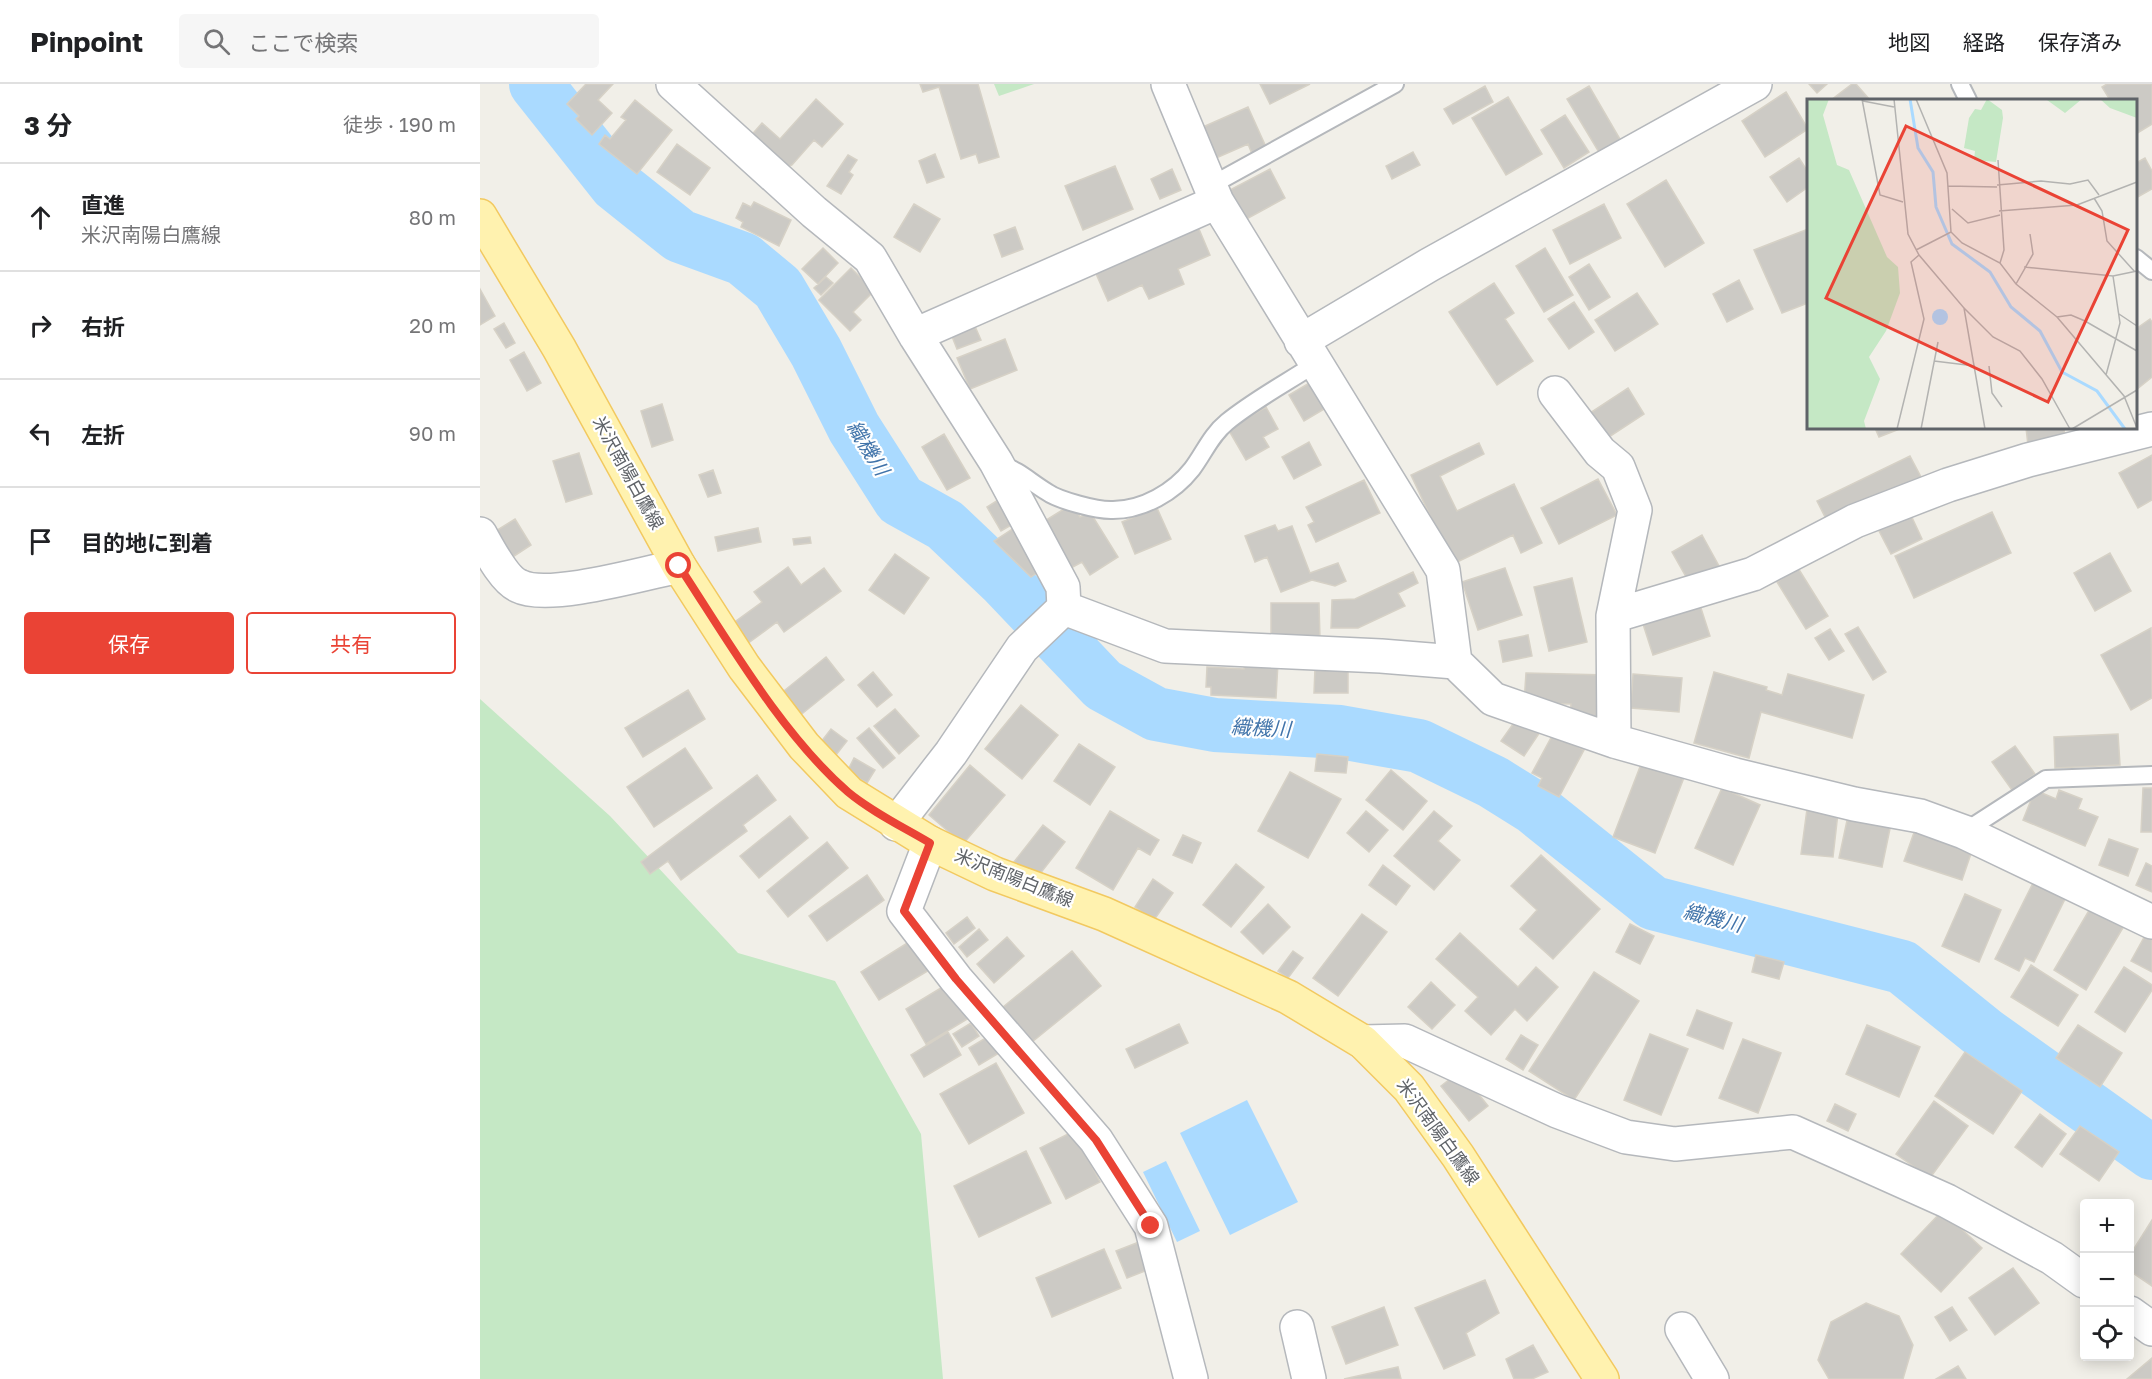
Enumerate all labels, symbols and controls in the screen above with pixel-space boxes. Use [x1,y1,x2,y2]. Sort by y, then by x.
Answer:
search box [179,14,599,68]
text: Pinpoint [30,25,143,58]
icon: search [200,25,233,58]
text: ここで検索 [248,29,358,56]
text: 地図 [1888,29,1930,55]
text: 経路 [1963,29,2005,55]
text: 保存済み [2038,29,2122,55]
inset map [1807,99,2137,429]
text: 3 分 [24,110,72,141]
text: 徒歩 · 190 m [343,112,456,136]
text: 直進 [81,191,125,218]
icon: ahead [24,201,57,234]
text: 80 m [409,205,456,229]
text: 米沢南陽白鷹線 [81,222,221,246]
icon: right [24,309,57,342]
text: 右折 [81,313,125,340]
text: 20 m [409,313,456,337]
street label: 米沢南陽白鷹線 [589,412,669,533]
water label: 織機川 [843,416,896,481]
icon: left [24,417,57,450]
text: 左折 [81,421,125,448]
text: 90 m [409,421,456,445]
icon: arrive [24,525,57,558]
text: 目的地に到着 [81,529,213,556]
route start [665,552,691,578]
button: 保存 [24,612,234,674]
button: 共有 [246,612,456,674]
water label: 織機川 [1230,713,1294,741]
street label: 米沢南陽白鷹線 [952,843,1077,911]
water label: 織機川 [1681,898,1747,936]
street label: 米沢南陽白鷹線 [1393,1074,1485,1189]
map controls [2080,1199,2134,1361]
button: + [2080,1199,2134,1253]
route end [1137,1212,1163,1238]
button: − [2080,1253,2134,1307]
button: locate [2080,1307,2134,1361]

